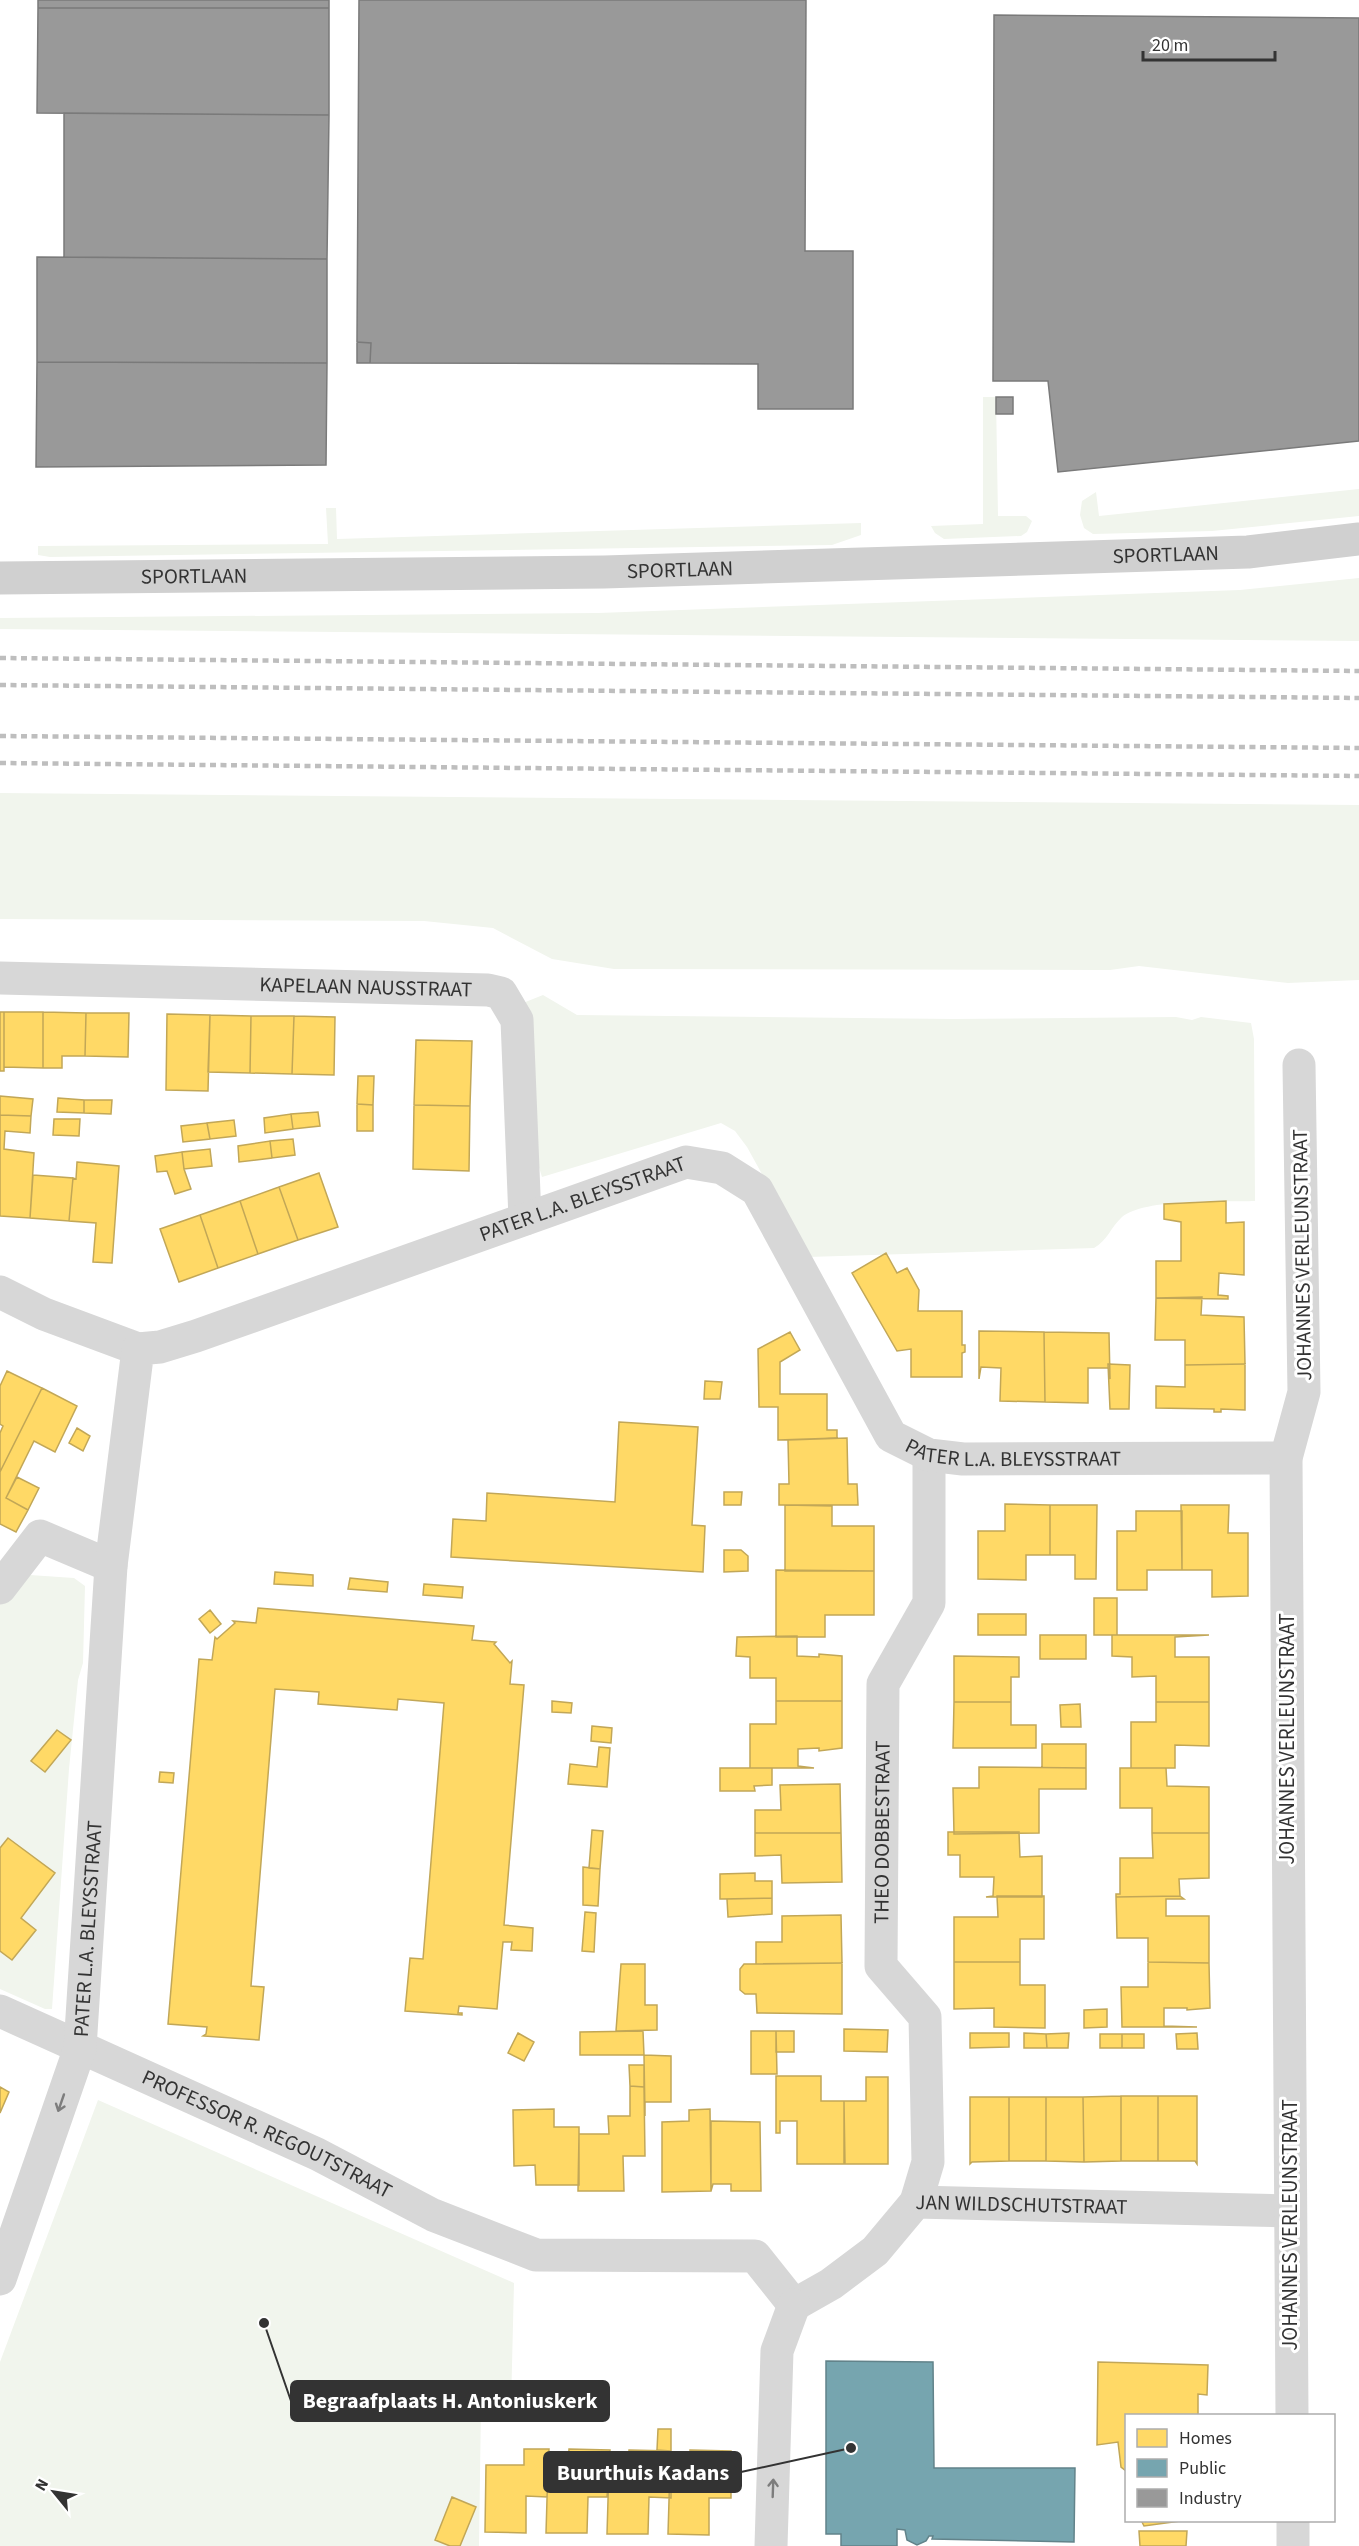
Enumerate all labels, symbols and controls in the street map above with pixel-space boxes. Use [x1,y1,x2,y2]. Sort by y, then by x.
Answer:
scale bar [1143,24,1275,62]
text: 20 m [1152,33,1188,58]
street label: SPORTLAAN [1112,538,1219,571]
street label: SPORTLAAN [626,553,734,586]
street label: SPORTLAAN [141,561,247,592]
street label: KAPELAAN NAUSSTRAAT [259,969,473,1005]
street label: JOHANNES VERLEUNSTRAAT [1285,1129,1319,1381]
street label: PATER L.A. BLEYSSTRAAT [475,1148,690,1249]
street label: PATER L.A. BLEYSSTRAAT [900,1431,1121,1474]
street label: JOHANNES VERLEUNSTRAAT [1272,1613,1302,1865]
street label: THEO DOBBESTRAAT [866,1740,898,1924]
street label: PATER L.A. BLEYSSTRAAT [66,1819,110,2038]
street label: PROFESSOR R. REGOUTSTRAAT [137,2062,397,2206]
one-way arrow [55,2093,66,2112]
street label: JOHANNES VERLEUNSTRAAT [1275,2099,1305,2351]
street label: JAN WILDSCHUTSTRAAT [915,2187,1128,2222]
callout: Begraafplaats H. Antoniuskerk [291,2381,609,2421]
text: Begraafplaats H. Antoniuskerk [303,2385,597,2417]
legend [1125,2414,1335,2522]
text: Homes [1179,2426,1232,2451]
callout: Buurthuis Kadans [544,2452,741,2492]
text: Public [1179,2456,1226,2481]
text: Buurthuis Kadans [557,2457,729,2489]
north arrow [24,2462,84,2522]
text: N [30,2475,54,2495]
one-way arrow [767,2478,778,2498]
text: Industry [1179,2486,1242,2511]

